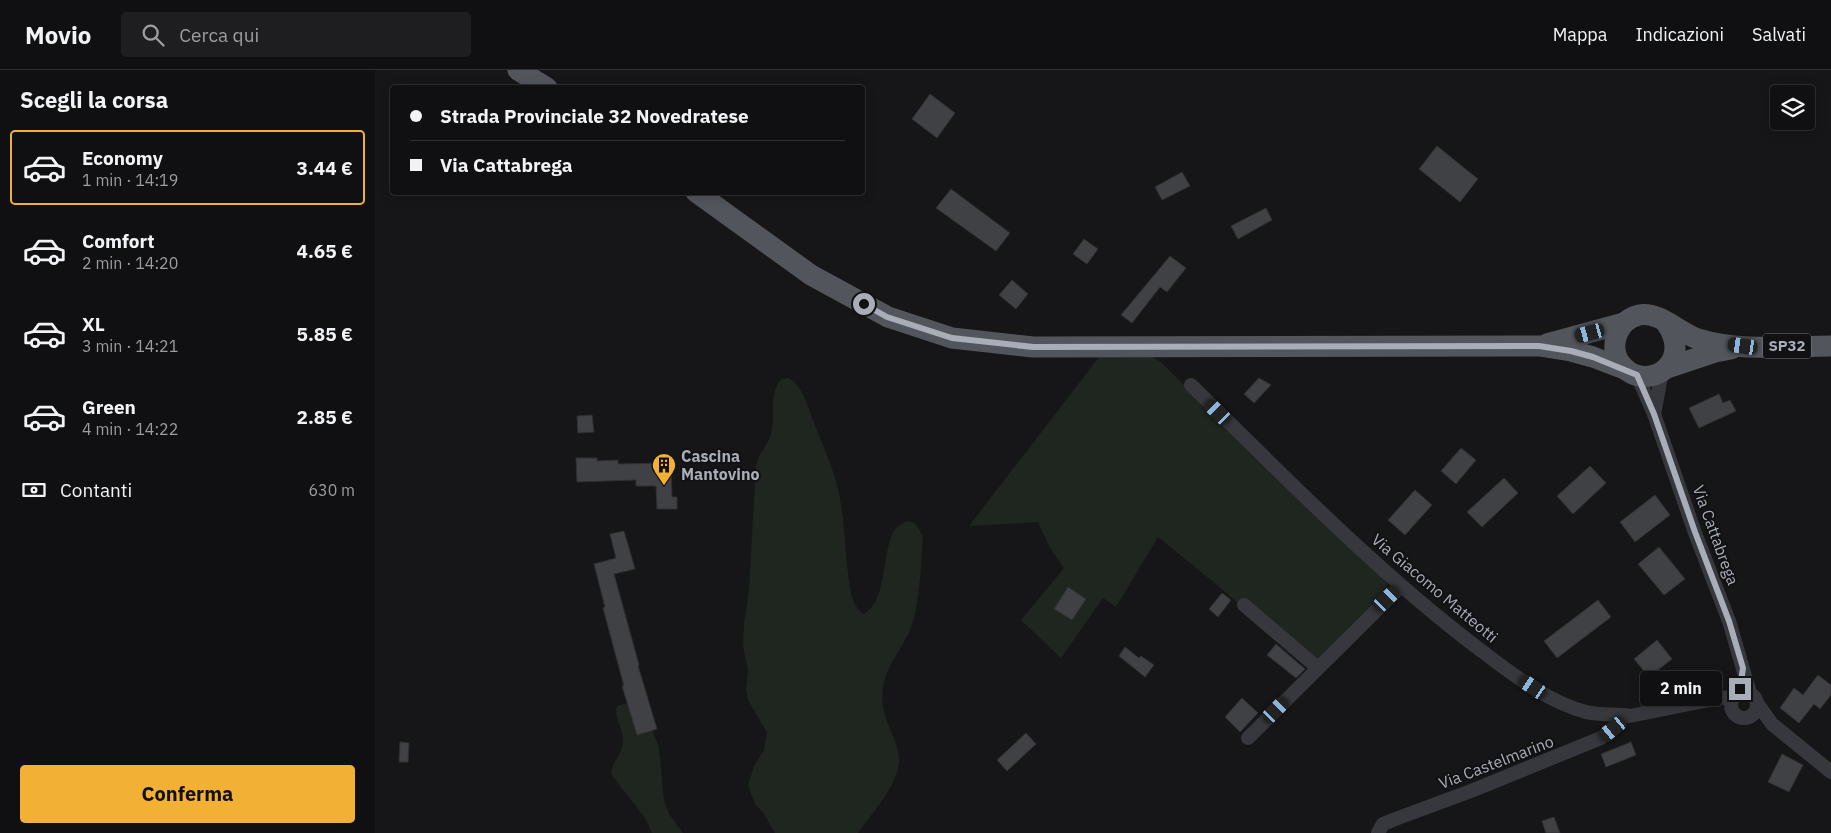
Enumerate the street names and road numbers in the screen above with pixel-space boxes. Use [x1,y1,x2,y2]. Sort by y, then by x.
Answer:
road number: SP32 [1763,334,1811,358]
street label: Via Cattabrega [1689,482,1744,588]
street label: Via Giacomo Matteotti [1368,529,1502,647]
street label: Via Castelmarino [1436,731,1556,793]

